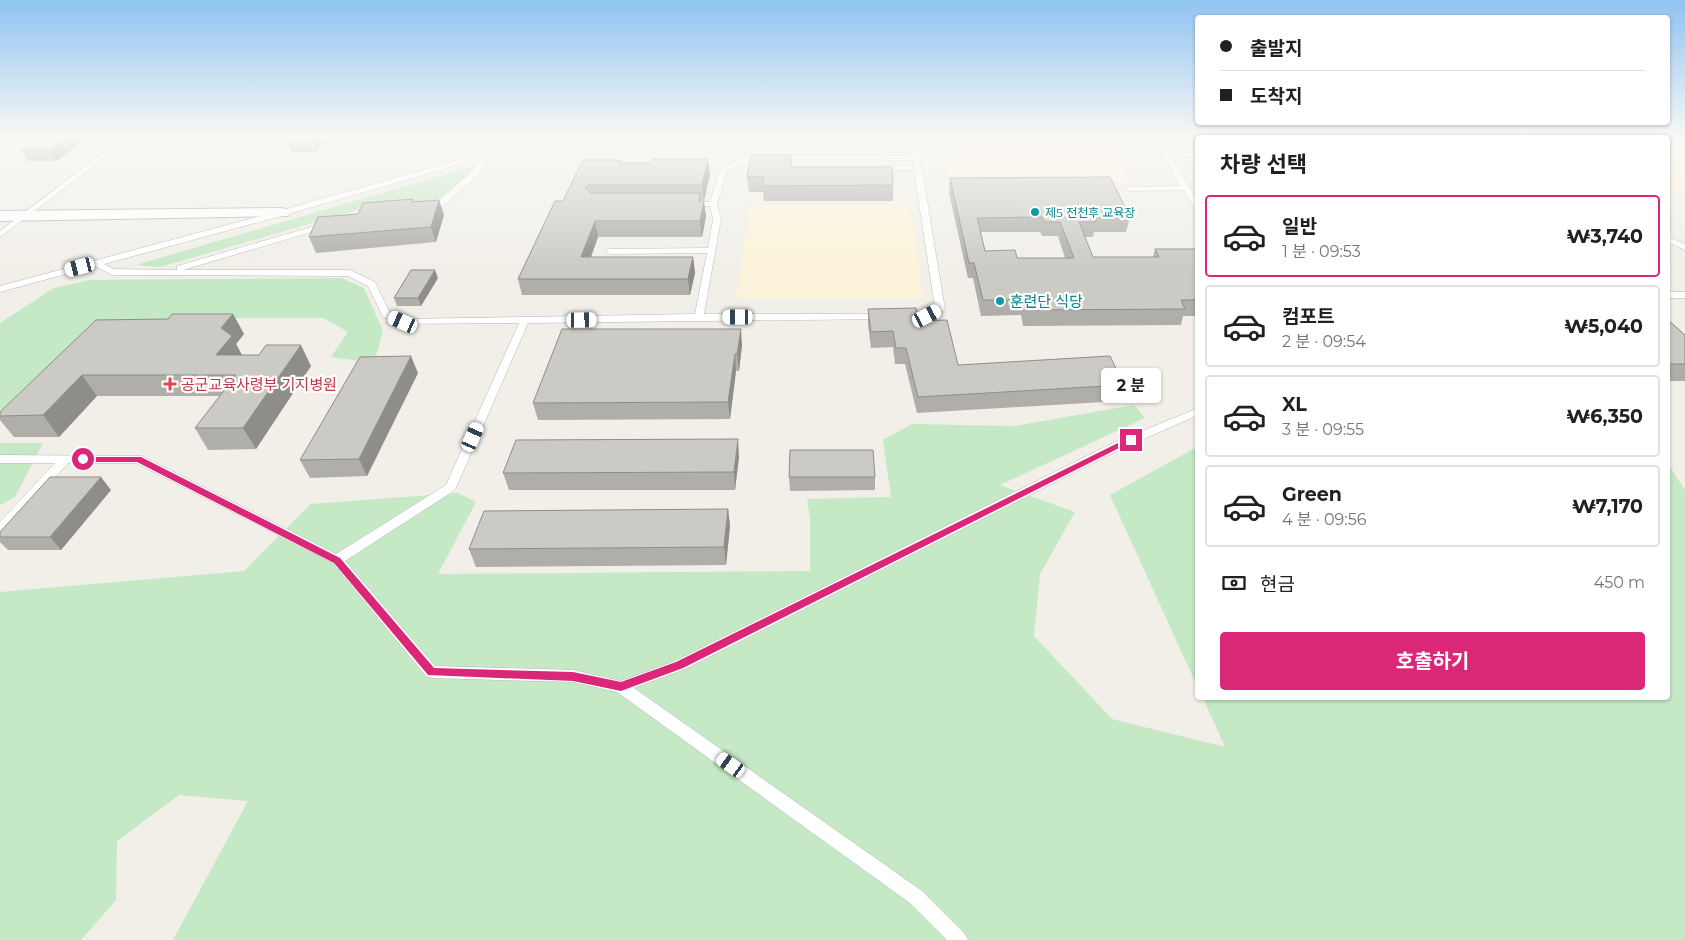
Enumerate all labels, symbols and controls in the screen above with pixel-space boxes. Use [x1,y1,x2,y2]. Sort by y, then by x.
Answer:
text: 출발지 [1250,37,1302,60]
text: 도착지 [1250,85,1302,108]
text: 차량 선택 [1220,151,1307,178]
place label: 제5 전천후 교육장 [1045,205,1135,220]
marker: 제5 전천후 교육장 [1029,206,1041,218]
icon: car [1222,214,1267,259]
text: 일반 [1282,215,1317,238]
text: ₩3,740 [1567,225,1643,248]
text: 1 분 · 09:53 [1282,242,1361,261]
car [63,256,96,278]
place label: 훈련단 식당 [1010,292,1083,311]
marker: 훈련단 식당 [994,295,1006,307]
car [910,303,943,329]
icon: car [1222,304,1267,349]
text: 컴포트 [1282,305,1334,328]
car [386,309,419,335]
car [723,310,753,325]
car [566,312,597,328]
text: ₩5,040 [1564,315,1643,338]
text: 2 분 · 09:54 [1282,332,1366,351]
callout: 2 분 [1101,368,1161,402]
place label: 공군교육사령부 기지병원 [181,375,337,394]
text: 2 분 [1117,376,1145,395]
marker: 공군교육사령부 기지병원 [163,377,177,391]
text: XL [1282,393,1307,416]
icon: car [1222,394,1267,439]
text: ₩6,350 [1567,405,1643,428]
car [460,420,485,454]
text: 3 분 · 09:55 [1282,420,1364,439]
route end [1120,429,1142,451]
route start [72,448,94,470]
text: Green [1282,483,1342,506]
icon: car [1222,484,1267,529]
text: ₩7,170 [1572,495,1643,518]
text: 4 분 · 09:56 [1282,510,1366,529]
icon: cash [1220,569,1248,597]
text: 현금 [1260,573,1295,596]
text: 450 m [1594,573,1645,592]
button: 호출하기 [1220,632,1645,690]
car [714,750,747,780]

